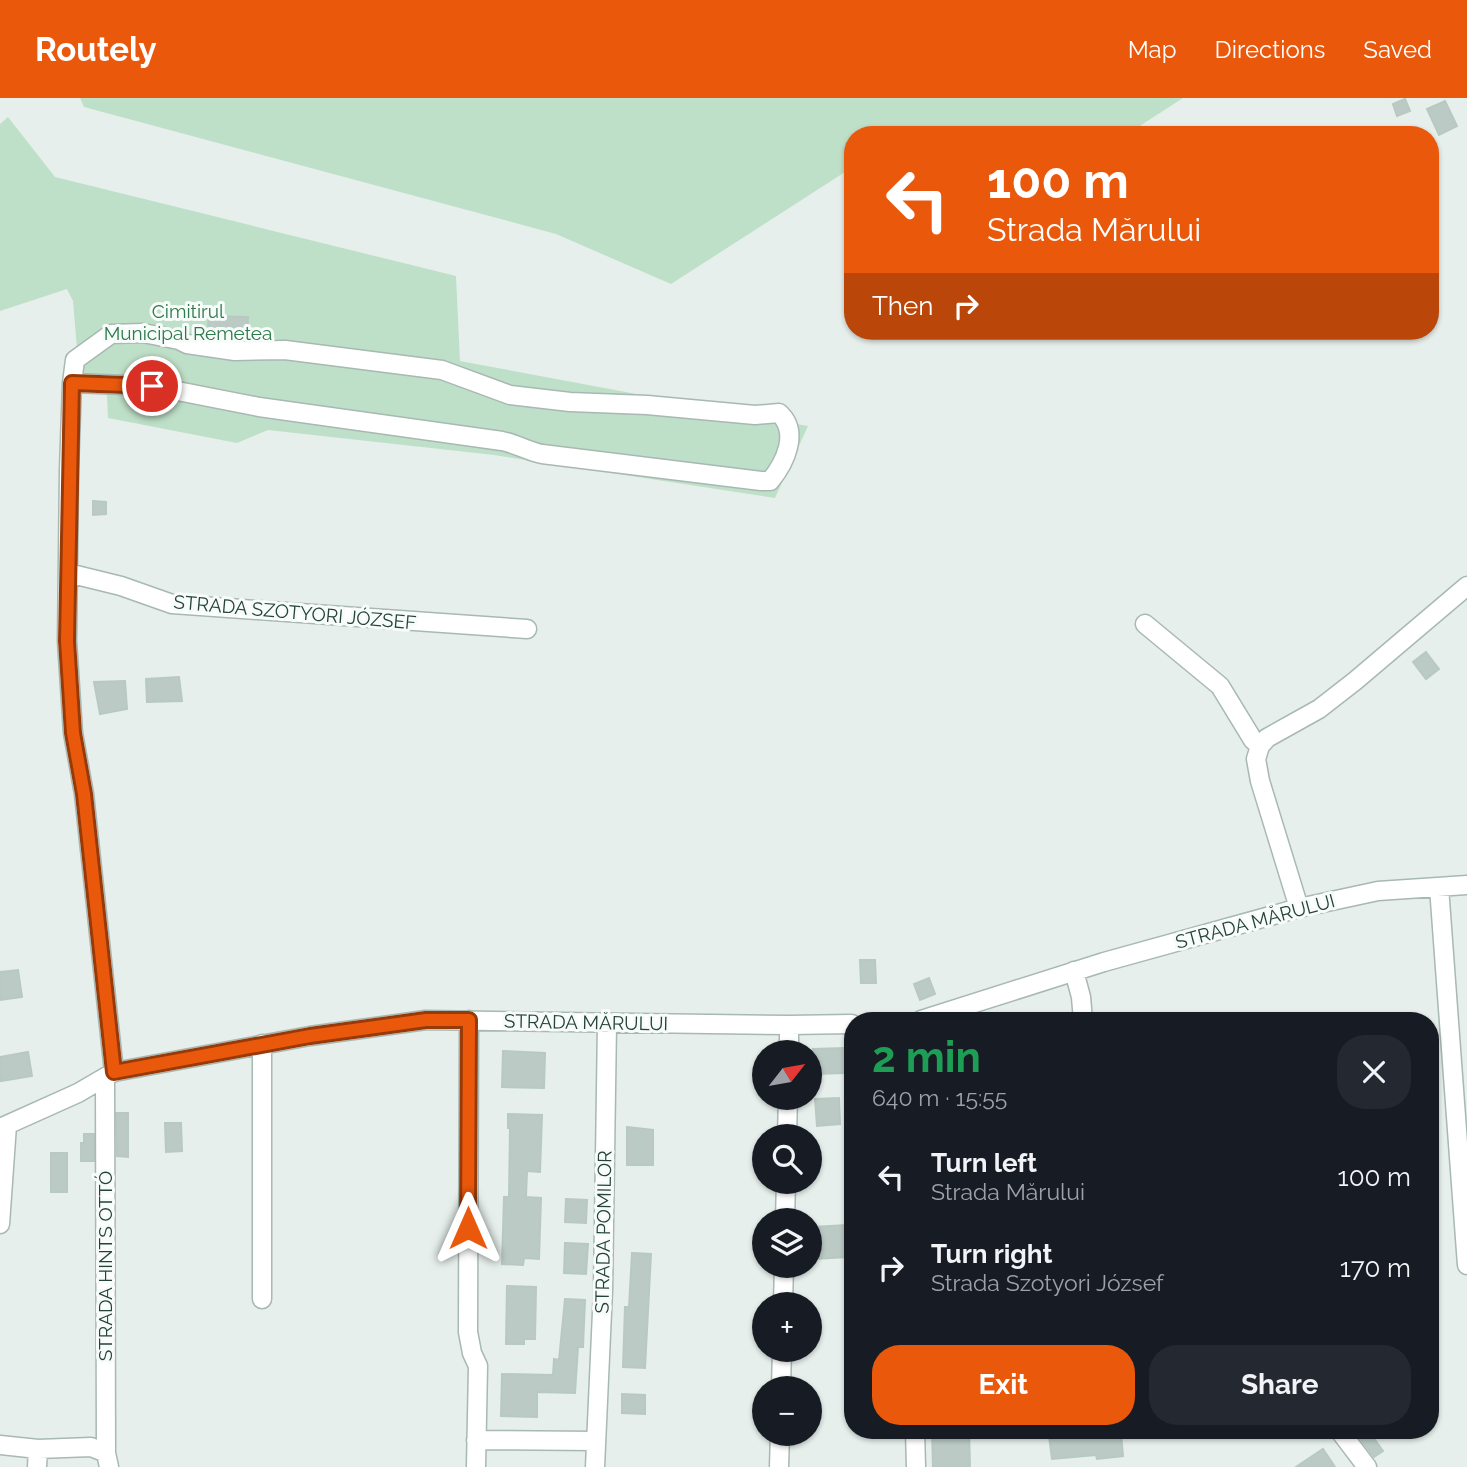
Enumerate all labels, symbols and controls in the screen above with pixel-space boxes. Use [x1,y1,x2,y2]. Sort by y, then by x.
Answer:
text: Routely [35,30,157,69]
text: Map [1128,35,1177,64]
text: Directions [1215,35,1325,64]
text: Saved [1363,35,1432,64]
text: 100 m [987,152,1129,209]
icon: left [872,154,963,245]
text: Strada Mărului [987,211,1201,248]
icon: right [947,287,985,325]
text: Then [872,291,933,321]
park label: Cimitirul Municipal Remetea [104,300,272,344]
pin [122,356,182,416]
icon: arrive [133,367,171,405]
street label: STRADA SZOTYORI JÓZSEF [173,590,417,634]
street label: STRADA MĂRULUI [1173,889,1337,953]
street label: STRADA MĂRULUI [504,1010,668,1034]
text: 2 min [872,1033,981,1082]
button: close [1337,1035,1411,1109]
north arrow [752,1040,822,1110]
map controls [752,1040,822,1446]
text: 640 m · 15:55 [872,1084,1007,1111]
button: search [752,1124,822,1194]
text: Turn left [931,1148,1037,1178]
street label: STRADA POMILOR [591,1150,615,1314]
icon: left [872,1158,910,1196]
text: 100 m [1338,1162,1411,1192]
street label: STRADA HINTS OTTÓ [94,1171,116,1361]
text: Strada Mărului [931,1178,1085,1205]
position arrow [431,1191,505,1265]
button: layers [752,1208,822,1278]
text: Turn right [931,1239,1052,1269]
icon: right [872,1249,910,1287]
text: 170 m [1340,1253,1411,1283]
text: Strada Szotyori József [931,1269,1164,1296]
button: + [752,1292,822,1362]
button: Exit [872,1345,1135,1425]
button: Share [1149,1345,1411,1425]
button: − [752,1376,822,1446]

